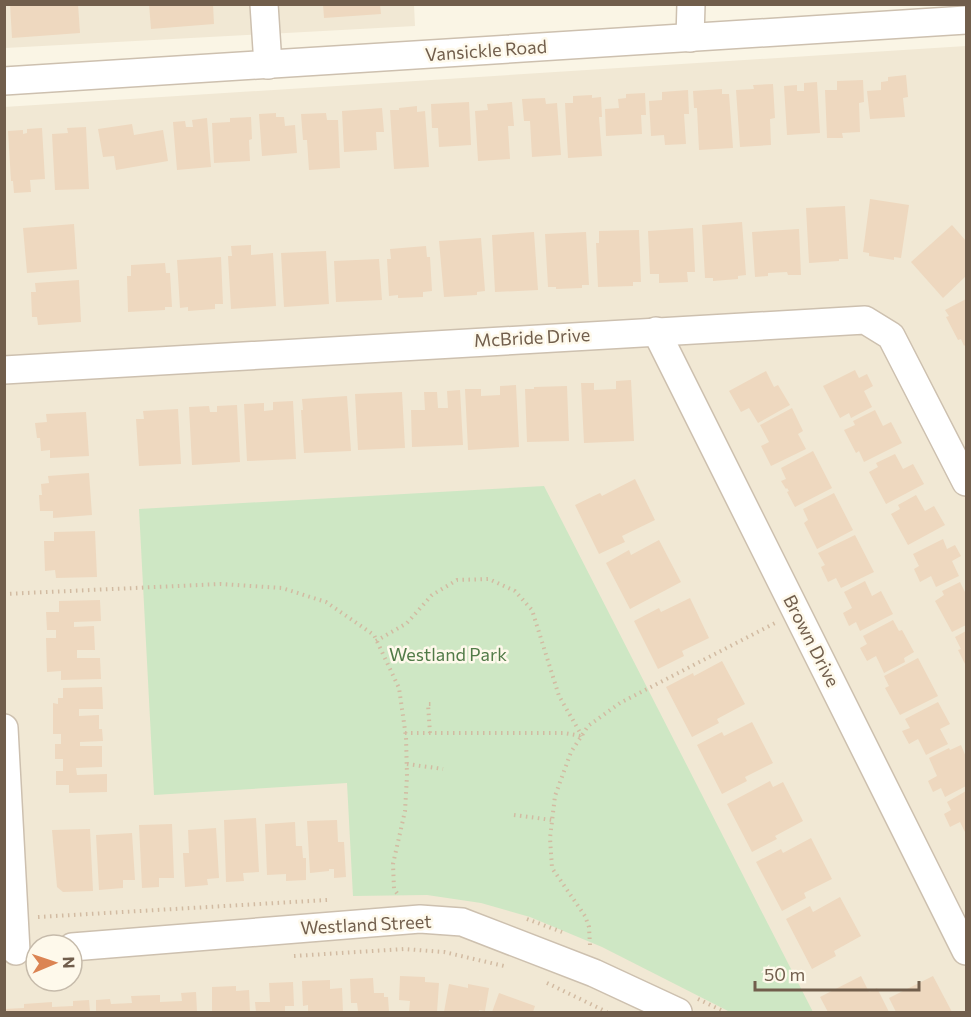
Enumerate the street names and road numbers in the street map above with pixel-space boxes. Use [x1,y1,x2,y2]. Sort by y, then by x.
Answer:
street label: Vansickle Road [424,35,548,65]
street label: McBride Drive [473,323,591,351]
street label: Brown Drive [779,591,845,690]
street label: Westland Street [300,910,432,938]

